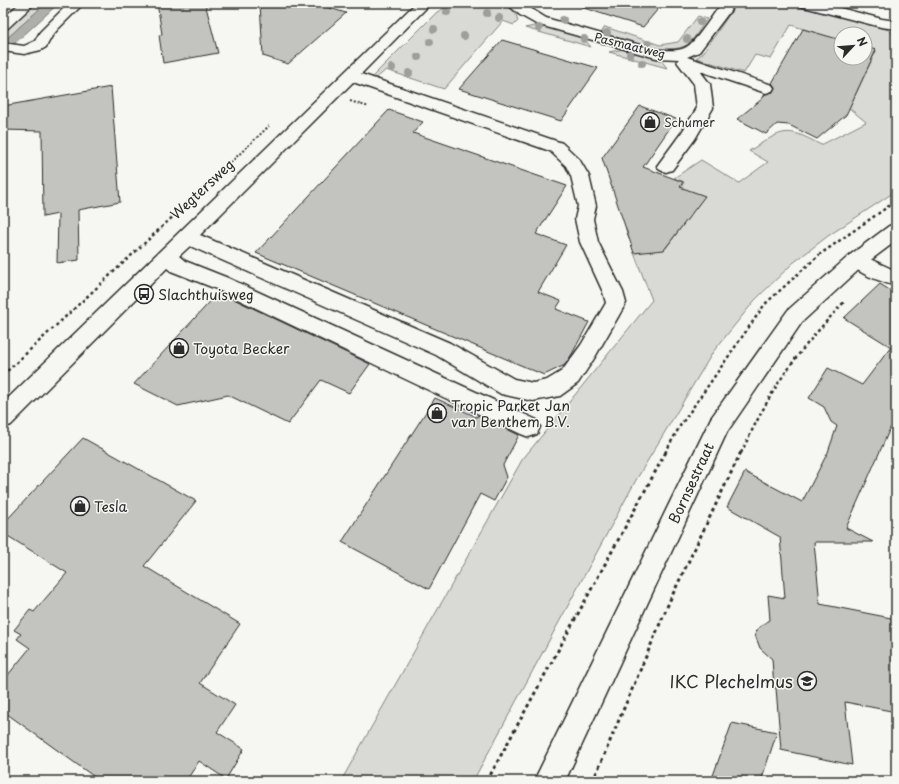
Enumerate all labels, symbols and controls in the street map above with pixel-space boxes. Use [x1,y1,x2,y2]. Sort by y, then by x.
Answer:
north arrow [833,26,873,66]
street label: Pasmaatweg [592,27,668,63]
text: N [853,34,872,49]
shop icon: Schumer [639,111,661,133]
place label: Schumer [664,113,715,131]
street label: Wegtersweg [165,154,239,224]
bus stop icon: Slachthuisweg [133,283,155,305]
place label: Slachthuisweg [158,284,254,305]
shop icon: Toyota Becker [168,337,190,359]
place label: Toyota Becker [193,338,290,359]
place label: Tropic Parket Jan van Benthem B.V. [451,395,570,432]
shop icon: Tropic Parket Jan van Benthem B.V. [426,402,448,424]
street label: Bornsestraat [663,439,719,527]
shop icon: Tesla [69,495,91,517]
place label: Tesla [94,496,128,517]
place label: IKC Plechelmus [670,668,793,694]
school or university icon: IKC Plechelmus [796,670,818,692]

